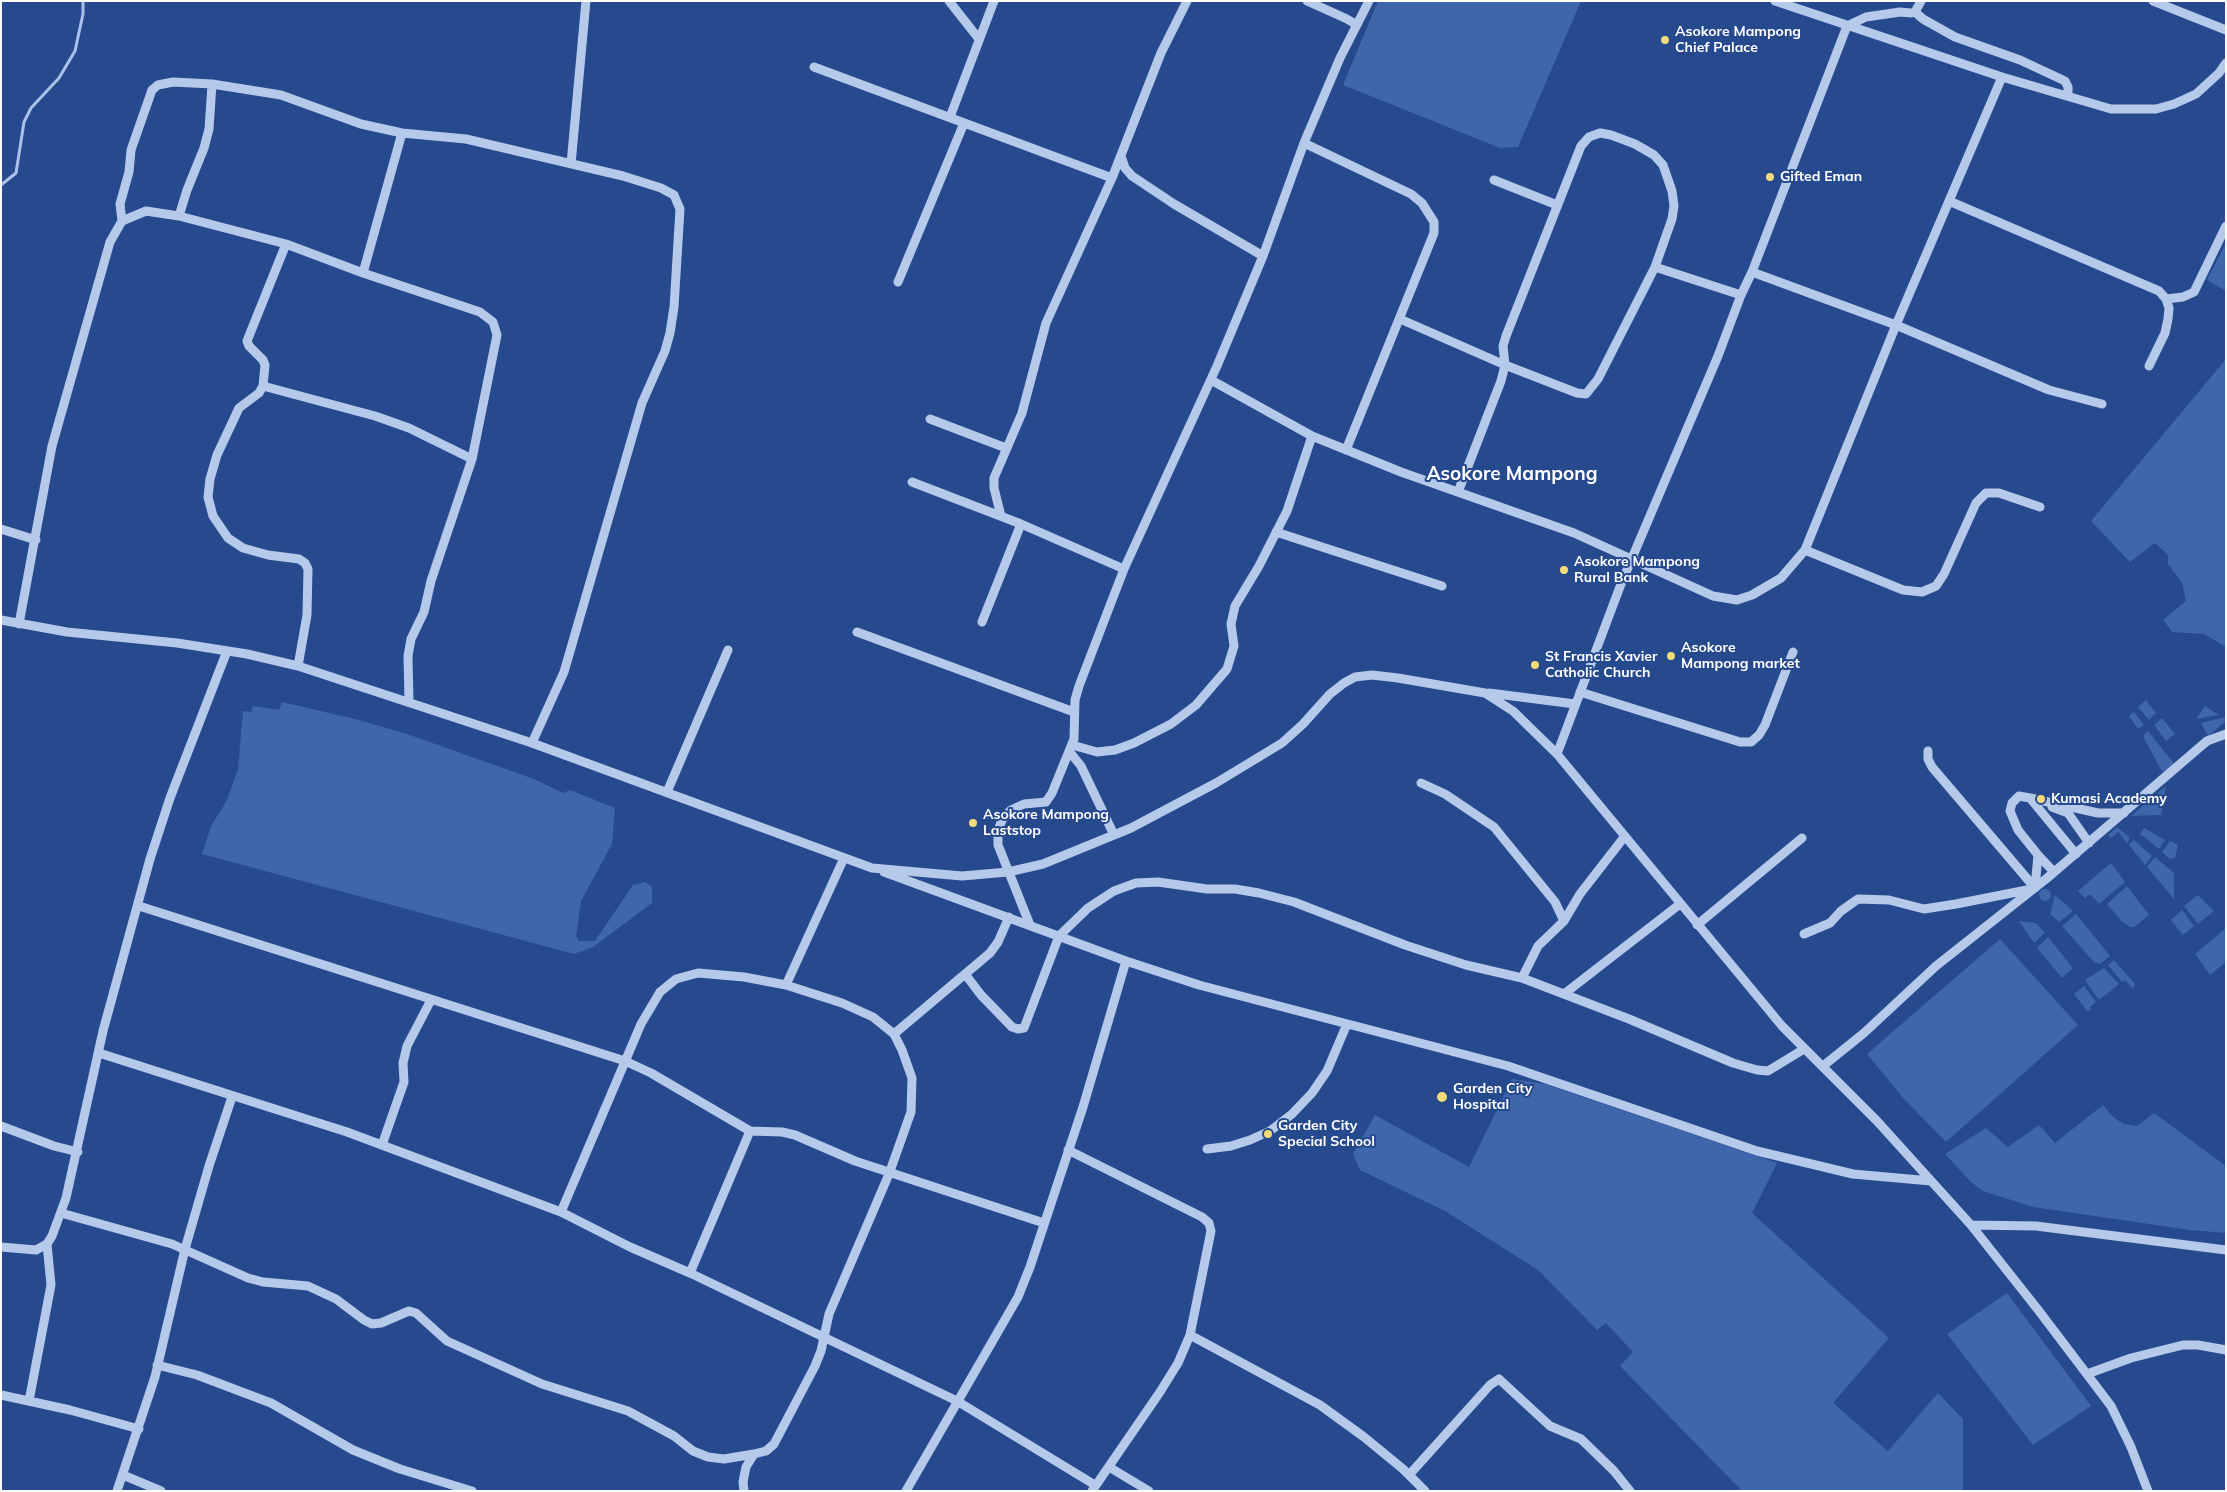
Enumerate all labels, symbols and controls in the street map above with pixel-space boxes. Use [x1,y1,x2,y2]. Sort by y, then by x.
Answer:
place label: Asokore Mampong Chief Palace [1675,24,1801,56]
marker: Asokore Mampong Chief Palace [1659,34,1671,46]
place label: Gifted Eman [1780,169,1862,185]
marker: Gifted Eman [1764,171,1776,183]
district label: Asokore Mampong [1426,463,1598,485]
place label: Asokore Mampong Rural Bank [1574,554,1700,586]
marker: Asokore Mampong Rural Bank [1558,564,1570,576]
place label: Asokore Mampong market [1681,640,1800,672]
place label: St Francis Xavier Catholic Church [1545,649,1658,682]
marker: Asokore Mampong market [1665,650,1677,662]
marker: St Francis Xavier Catholic Church [1529,659,1541,671]
place label: Kumasi Academy [2051,791,2167,807]
marker: Kumasi Academy [2035,793,2047,805]
place label: Asokore Mampong Laststop [983,807,1109,840]
marker: Asokore Mampong Laststop [967,817,979,829]
place label: Garden City Hospital [1453,1081,1532,1114]
marker: Garden City Hospital [1435,1090,1449,1104]
place label: Garden City Special School [1278,1118,1375,1150]
marker: Garden City Special School [1262,1128,1274,1140]

